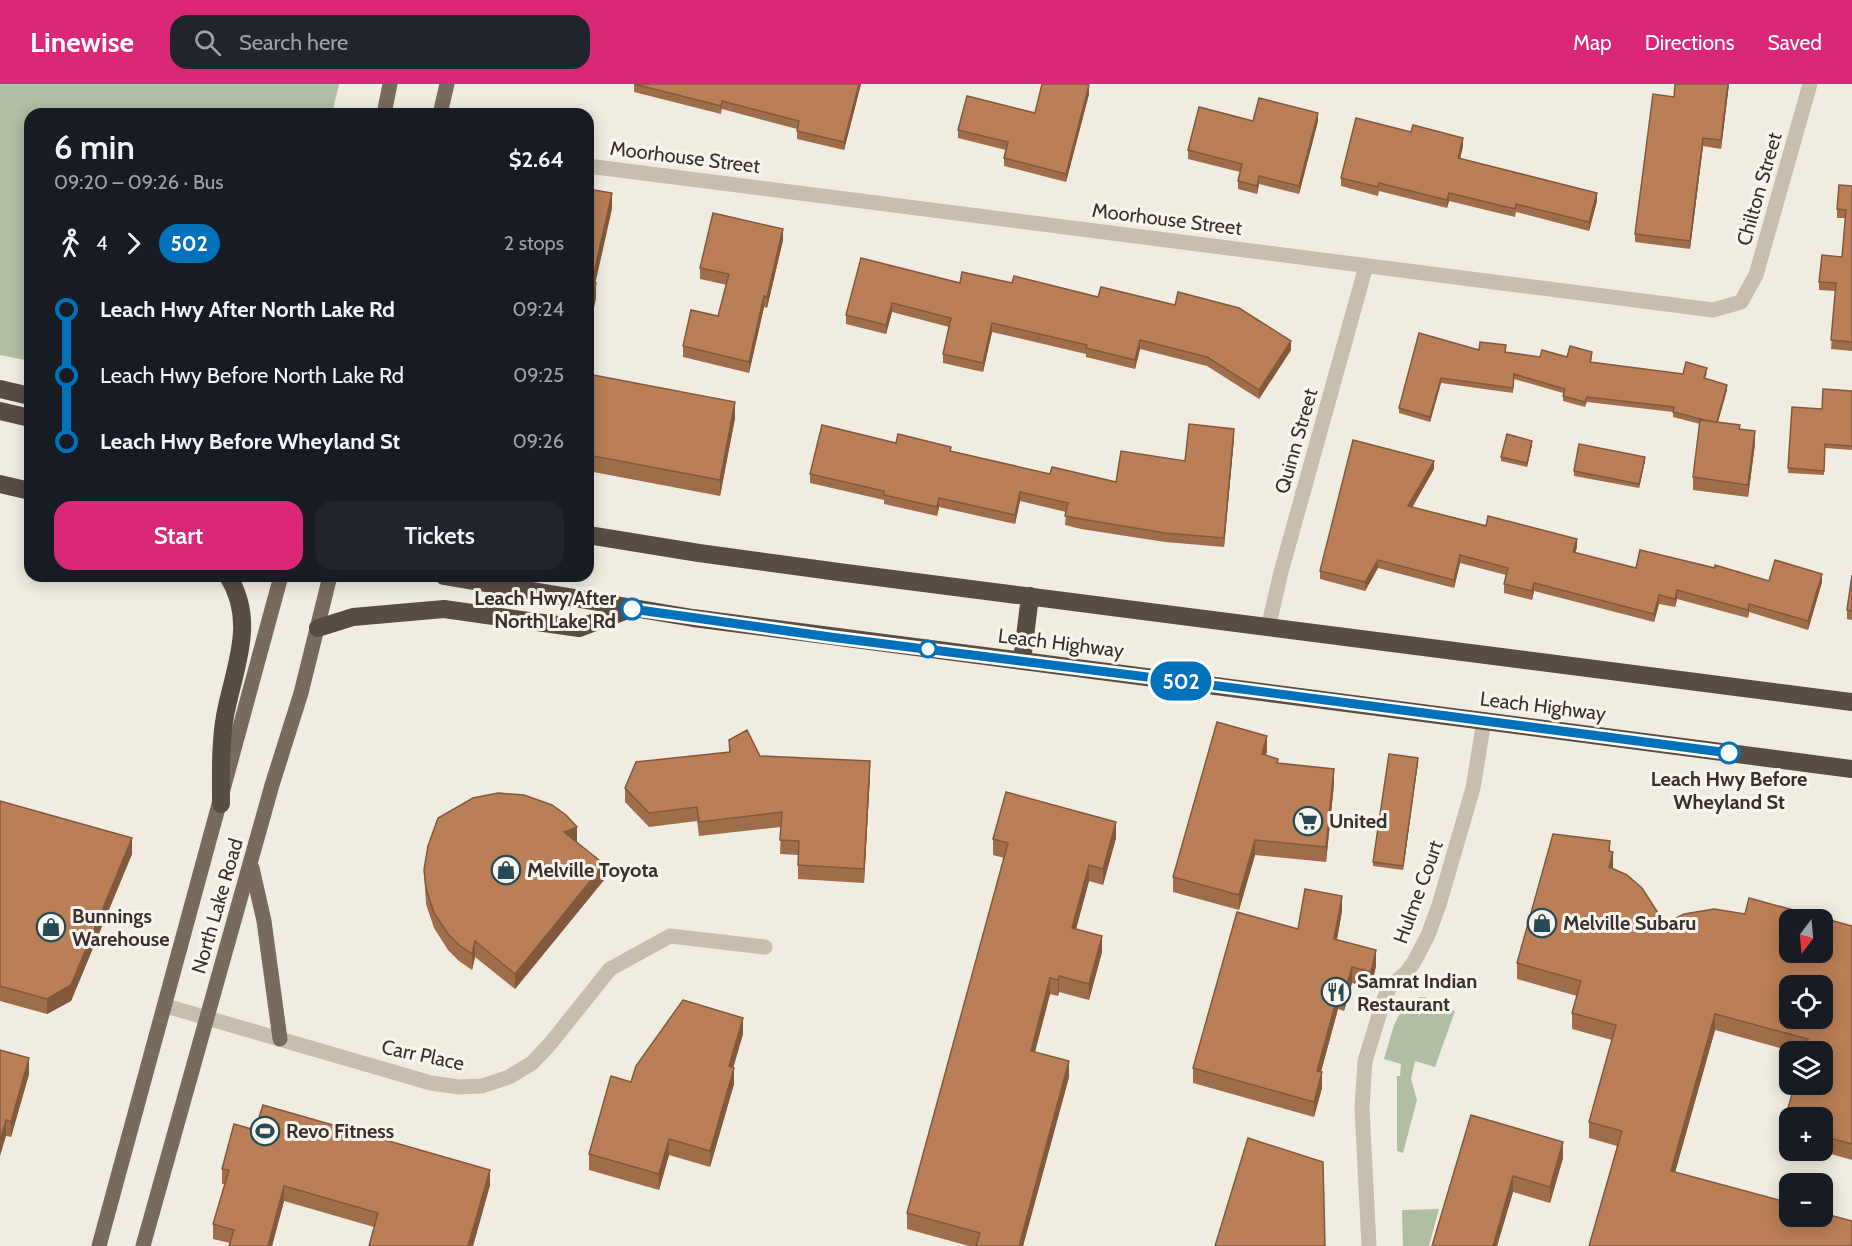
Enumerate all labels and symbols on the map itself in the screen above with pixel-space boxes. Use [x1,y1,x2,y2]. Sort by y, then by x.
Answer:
street label: Chilton Street [1731,129,1787,248]
street label: Moorhouse Street [609,136,762,178]
street label: Moorhouse Street [1091,198,1244,240]
street label: Quinn Street [1270,385,1323,496]
place label: Leach Hwy After North Lake Rd [474,586,616,633]
marker: Leach Hwy After North Lake Rd [621,598,643,620]
street label: Leach Highway [997,623,1125,663]
unlabelled marker [919,640,937,658]
line badge: 502 [1146,662,1216,700]
street label: Leach Highway [1479,686,1607,726]
marker: Leach Hwy Before Wheyland St [1718,742,1740,764]
place label: Leach Hwy Before Wheyland St [1651,767,1807,814]
supermarket icon: United [1292,805,1324,837]
place label: United [1329,809,1387,833]
street label: North Lake Road [186,836,248,976]
street label: Hulme Court [1388,837,1448,947]
shop icon: Melville Toyota [490,854,522,886]
place label: Melville Toyota [527,858,658,882]
place label: Bunnings Warehouse [72,904,169,951]
shop icon: Melville Subaru [1526,907,1558,939]
north arrow [1779,909,1833,963]
shop icon: Bunnings Warehouse [35,911,67,943]
place label: Melville Subaru [1563,911,1696,935]
place label: Samrat Indian Restaurant [1357,969,1477,1016]
restaurant icon: Samrat Indian Restaurant [1320,976,1352,1008]
street label: Carr Place [379,1035,467,1075]
sports icon: Revo Fitness [249,1115,281,1147]
place label: Revo Fitness [286,1119,394,1143]

